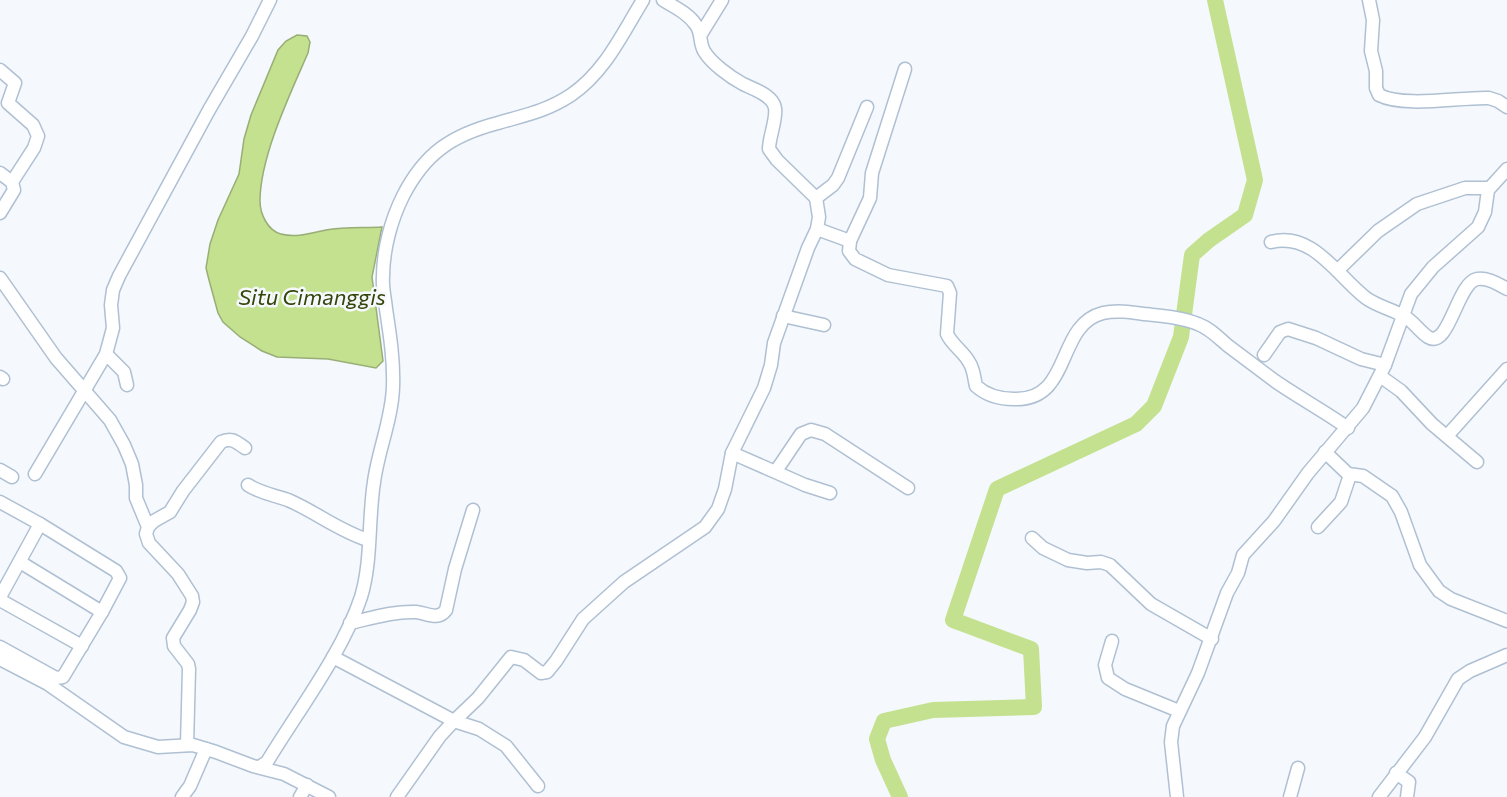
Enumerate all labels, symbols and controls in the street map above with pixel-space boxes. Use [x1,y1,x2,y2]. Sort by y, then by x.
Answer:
water label: Situ Cimanggis [238,283,386,310]

